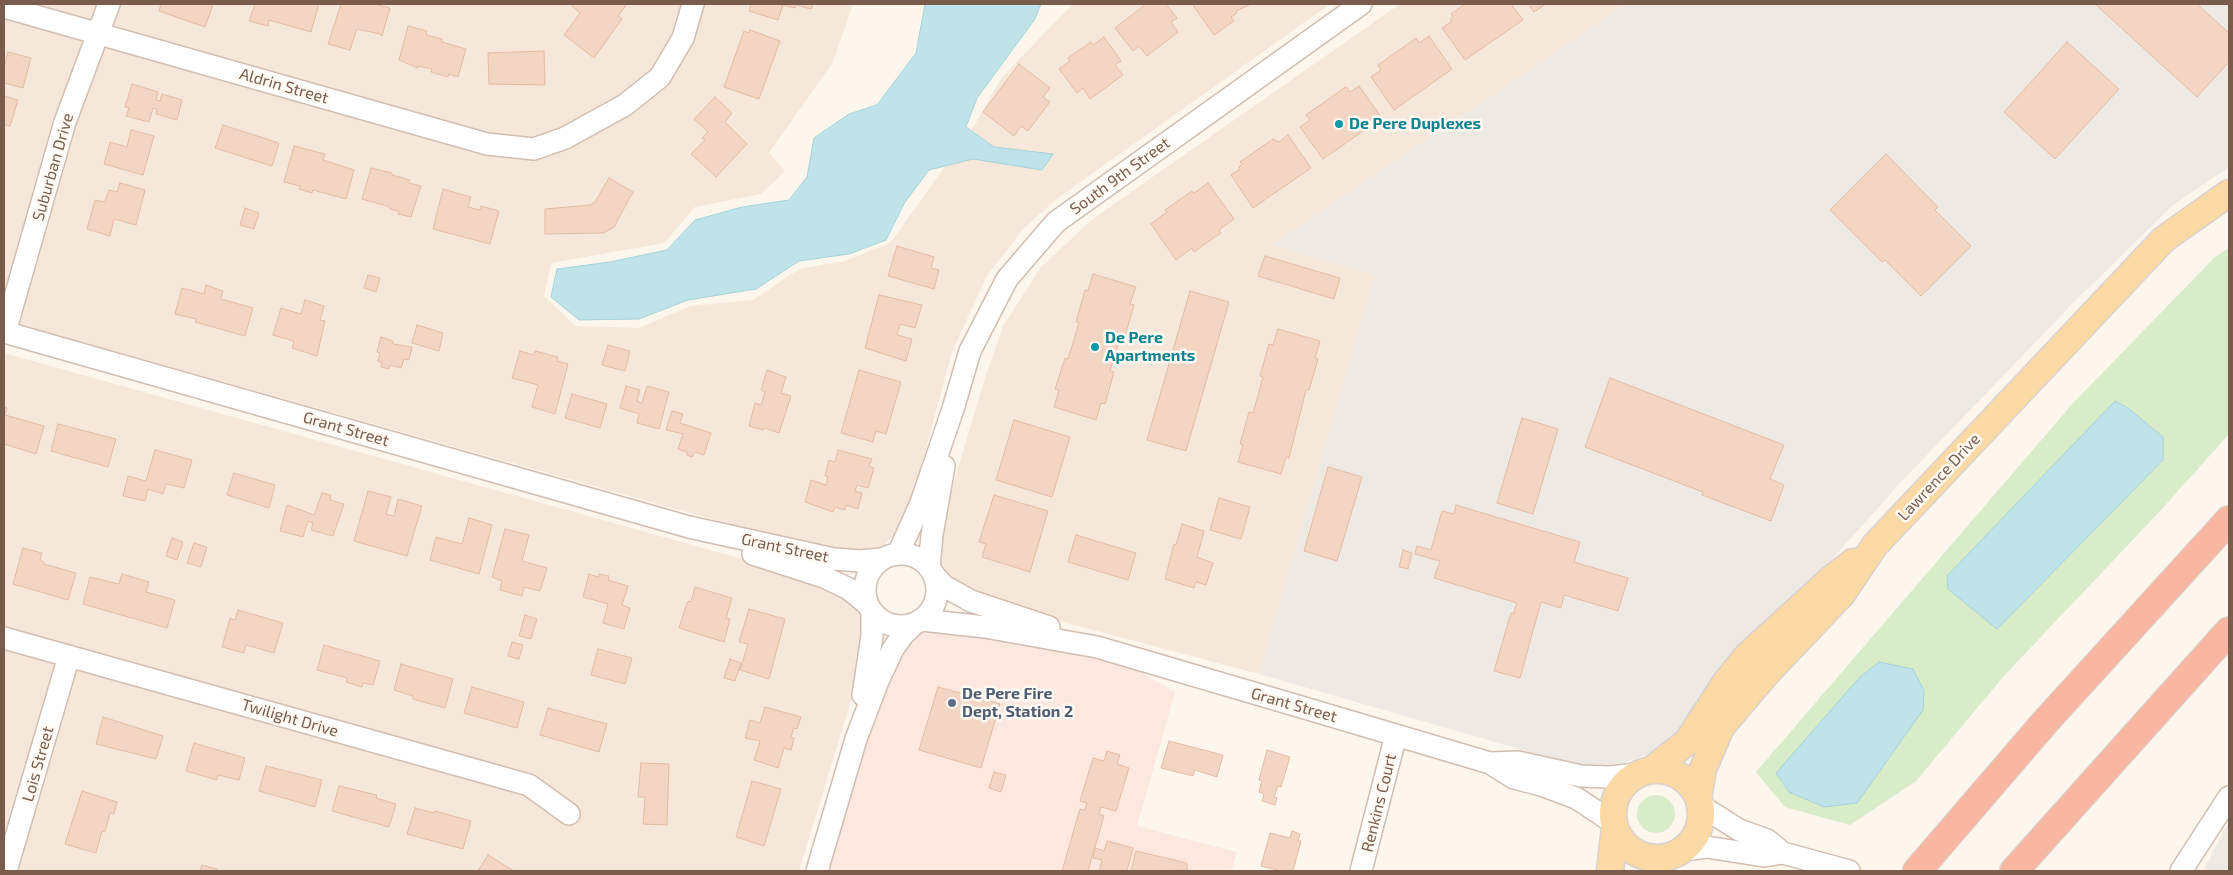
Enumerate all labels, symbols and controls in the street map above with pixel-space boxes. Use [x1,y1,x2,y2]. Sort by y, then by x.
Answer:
street label: Aldrin Street [237,64,331,108]
street label: Suburban Drive [28,111,78,223]
place label: De Pere Duplexes [1349,114,1481,134]
marker: De Pere Duplexes [1333,118,1345,130]
street label: South 9th Street [1066,133,1174,219]
place label: De Pere Apartments [1105,328,1195,366]
marker: De Pere Apartments [1089,341,1101,353]
street label: Grant Street [301,408,391,450]
street label: Lawrence Drive [1894,429,1984,525]
street label: Grant Street [740,529,830,567]
place label: De Pere Fire Dept, Station 2 [962,684,1073,722]
street label: Grant Street [1249,684,1339,726]
street label: Twilight Drive [239,695,341,741]
marker: De Pere Fire Dept, Station 2 [946,697,958,709]
street label: Lois Street [18,724,58,804]
street label: Renkins Court [1358,752,1400,854]

